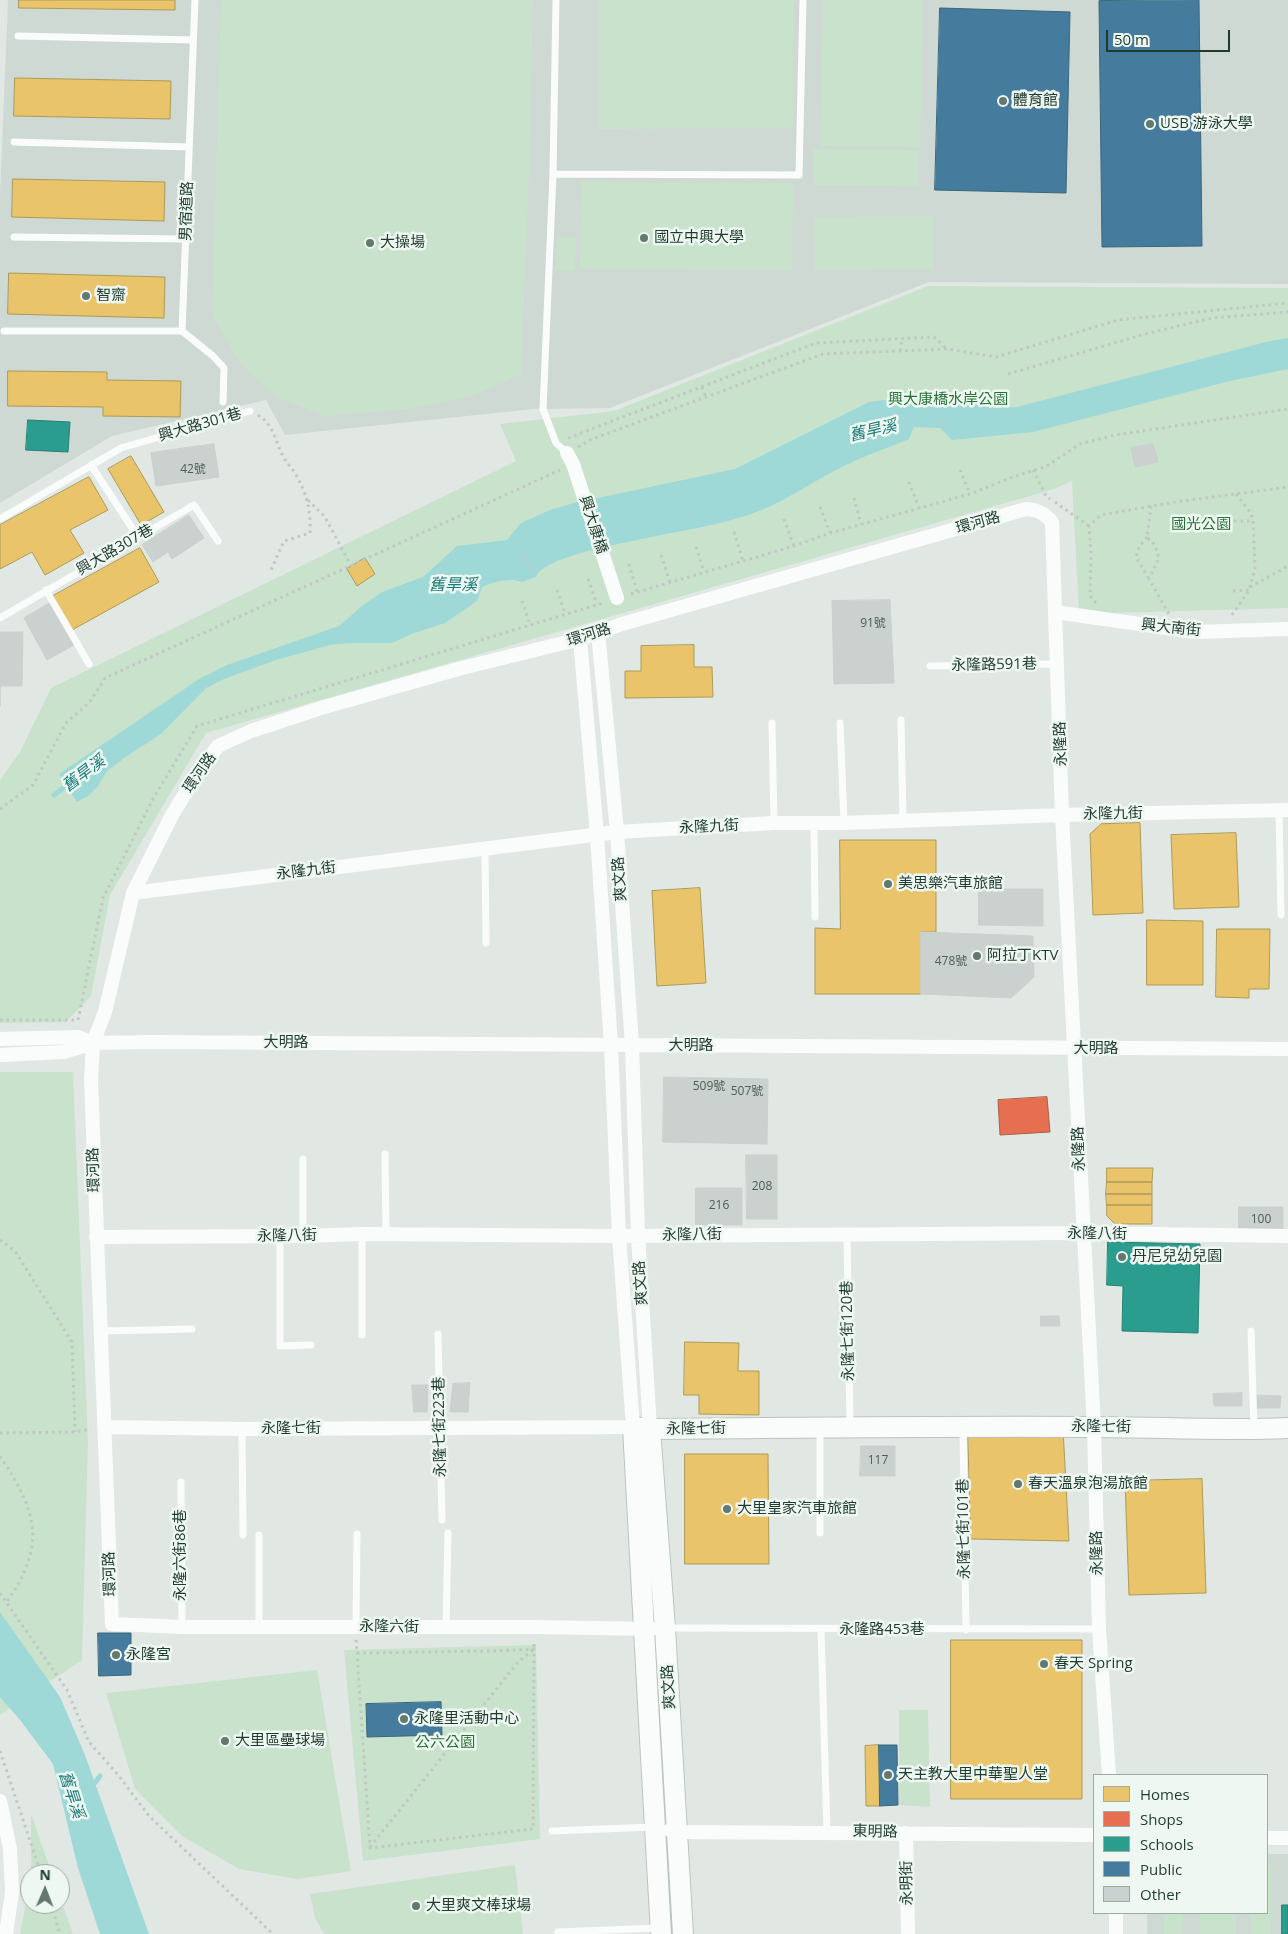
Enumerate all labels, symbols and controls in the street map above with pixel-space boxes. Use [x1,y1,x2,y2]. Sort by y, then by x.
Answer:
scale bar [1108,20,1232,52]
text: 50 m [1114,29,1149,49]
place label: 體育館 [1013,92,1058,110]
marker: 體育館 [997,95,1009,107]
place label: USB 游泳大學 [1160,115,1253,133]
marker: USB 游泳大學 [1144,118,1156,130]
street label: 男宿道路 [177,181,197,241]
place label: 國立中興大學 [654,229,744,247]
marker: 國立中興大學 [638,232,650,244]
place label: 大操場 [380,234,425,252]
marker: 大操場 [364,237,376,249]
place label: 智齋 [96,287,126,305]
marker: 智齋 [80,290,92,302]
park label: 興大康橋水岸公園 [888,391,1008,409]
street label: 興大路301巷 [156,405,244,445]
water label: 舊旱溪 [847,416,899,446]
house number: 42號 [180,463,206,477]
street label: 興大康橋 [575,494,611,556]
street label: 環河路 [954,508,1002,538]
park label: 國光公園 [1171,516,1231,534]
street label: 興大路307巷 [73,521,157,579]
water label: 舊旱溪 [429,575,477,595]
street label: 興大南街 [1140,616,1202,640]
house number: 91號 [860,617,886,631]
street label: 環河路 [565,620,613,650]
street label: 永隆路591巷 [951,655,1037,675]
street label: 永隆路 [1051,721,1071,767]
street label: 環河路 [180,749,220,797]
water label: 舊旱溪 [59,752,109,796]
street label: 永隆九街 [1083,804,1143,824]
street label: 永隆九街 [679,816,739,838]
street label: 爽文路 [609,856,631,902]
street label: 永隆九街 [275,858,337,884]
place label: 美思樂汽車旅館 [898,875,1003,893]
marker: 美思樂汽車旅館 [882,878,894,890]
place label: 阿拉丁KTV [987,947,1058,965]
marker: 阿拉丁KTV [971,950,983,962]
house number: 478號 [935,955,967,969]
street label: 大明路 [264,1034,308,1052]
street label: 大明路 [669,1037,713,1055]
street label: 大明路 [1074,1040,1118,1058]
house number: 509號 [693,1080,725,1094]
house number: 507號 [731,1085,763,1099]
street label: 永隆路 [1069,1126,1089,1172]
street label: 環河路 [84,1147,104,1193]
house number: 208 [752,1180,772,1194]
house number: 216 [709,1199,729,1213]
house number: 100 [1251,1213,1271,1227]
street label: 永隆八街 [1067,1224,1127,1244]
street label: 永隆八街 [662,1225,722,1245]
street label: 永隆八街 [257,1226,317,1246]
place label: 丹尼兒幼兒園 [1132,1248,1222,1266]
marker: 丹尼兒幼兒園 [1116,1251,1128,1263]
street label: 爽文路 [630,1260,652,1306]
street label: 永隆七街120巷 [838,1280,858,1382]
street label: 永隆七街223巷 [430,1376,450,1478]
street label: 永隆七街 [1071,1417,1131,1437]
street label: 永隆七街 [666,1419,726,1439]
street label: 永隆七街 [261,1420,321,1438]
house number: 117 [868,1454,888,1468]
place label: 春天溫泉泡湯旅館 [1028,1475,1148,1493]
street label: 永隆七街101巷 [954,1478,974,1580]
marker: 春天溫泉泡湯旅館 [1012,1478,1024,1490]
place label: 大里皇家汽車旅館 [737,1500,857,1518]
marker: 大里皇家汽車旅館 [721,1503,733,1515]
street label: 永隆六街86巷 [172,1509,190,1601]
street label: 永隆路 [1088,1530,1106,1576]
street label: 環河路 [100,1551,120,1597]
street label: 永隆六街 [359,1617,419,1637]
street label: 永隆路453巷 [839,1621,925,1639]
place label: 永隆宮 [126,1646,171,1664]
marker: 永隆宮 [110,1649,122,1661]
place label: 春天 Spring [1054,1655,1133,1673]
marker: 春天 Spring [1038,1658,1050,1670]
street label: 爽文路 [659,1664,679,1710]
place label: 永隆里活動中心 [414,1710,519,1728]
marker: 永隆里活動中心 [398,1713,410,1725]
place label: 大里區壘球場 [235,1732,325,1750]
park label: 公六公園 [415,1734,475,1752]
marker: 大里區壘球場 [219,1735,231,1747]
place label: 天主教大里中華聖人堂 [898,1766,1048,1784]
water label: 舊旱溪 [54,1769,88,1821]
marker: 天主教大里中華聖人堂 [882,1769,894,1781]
legend [1093,1774,1268,1914]
text: Homes [1140,1784,1190,1804]
text: Shops [1140,1809,1183,1829]
street label: 東明路 [852,1823,898,1841]
text: Schools [1140,1834,1194,1854]
text: Public [1140,1859,1182,1879]
street label: 永明街 [898,1860,916,1906]
north arrow [20,1864,70,1914]
text: N [39,1865,51,1884]
text: Other [1140,1884,1181,1904]
place label: 大里爽文棒球場 [426,1897,531,1915]
marker: 大里爽文棒球場 [410,1900,422,1912]

